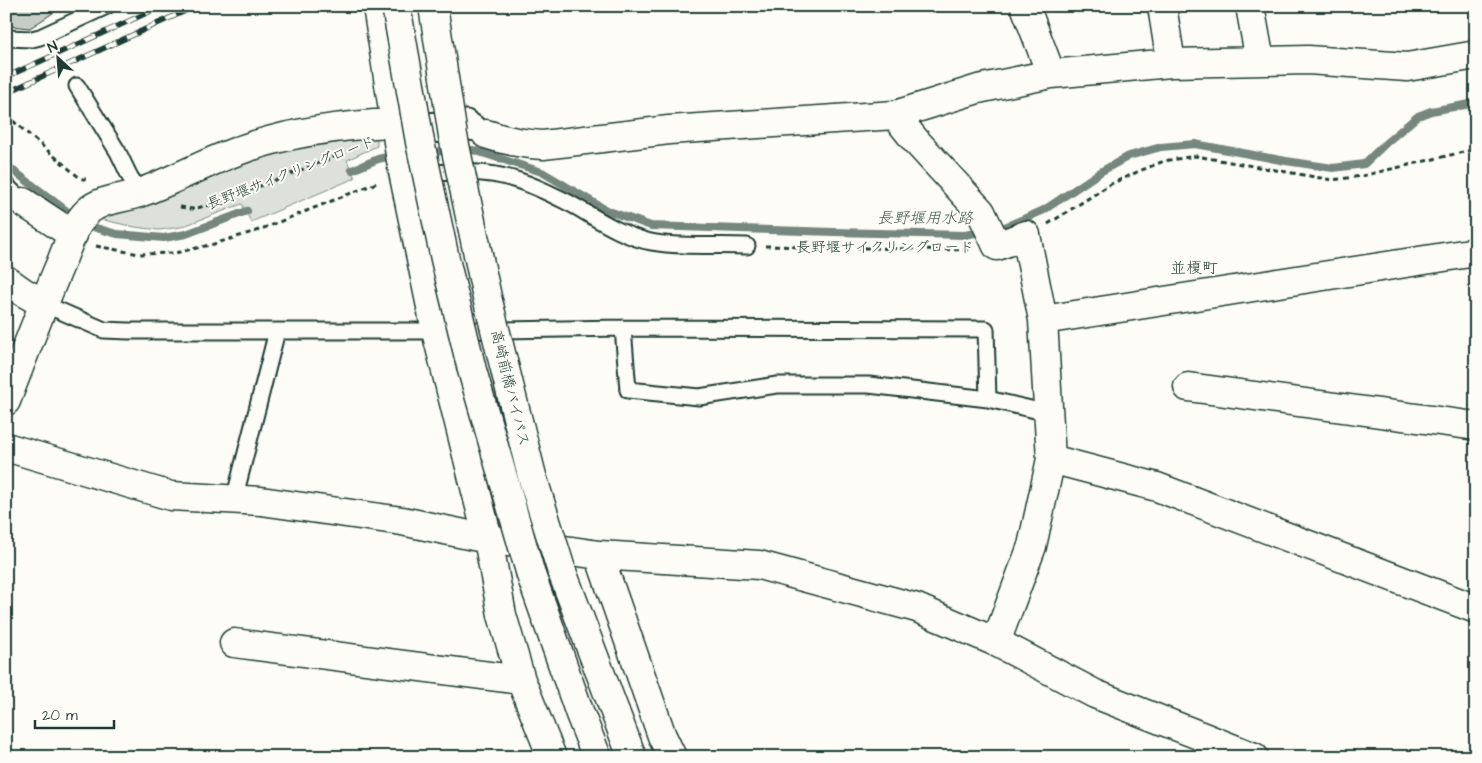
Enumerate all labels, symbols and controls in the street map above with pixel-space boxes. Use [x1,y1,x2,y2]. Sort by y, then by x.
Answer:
north arrow [32,32,82,82]
text: N [44,36,61,58]
street label: 長野堰サイクリングロード [204,131,378,215]
water label: 長野堰用水路 [877,207,974,229]
street label: 長野堰サイクリングロード [796,237,974,258]
district label: 並榎町 [1170,257,1218,279]
street label: 高崎前橋バイパス [485,327,535,449]
scale bar [35,698,114,730]
text: 20 m [42,705,78,726]

